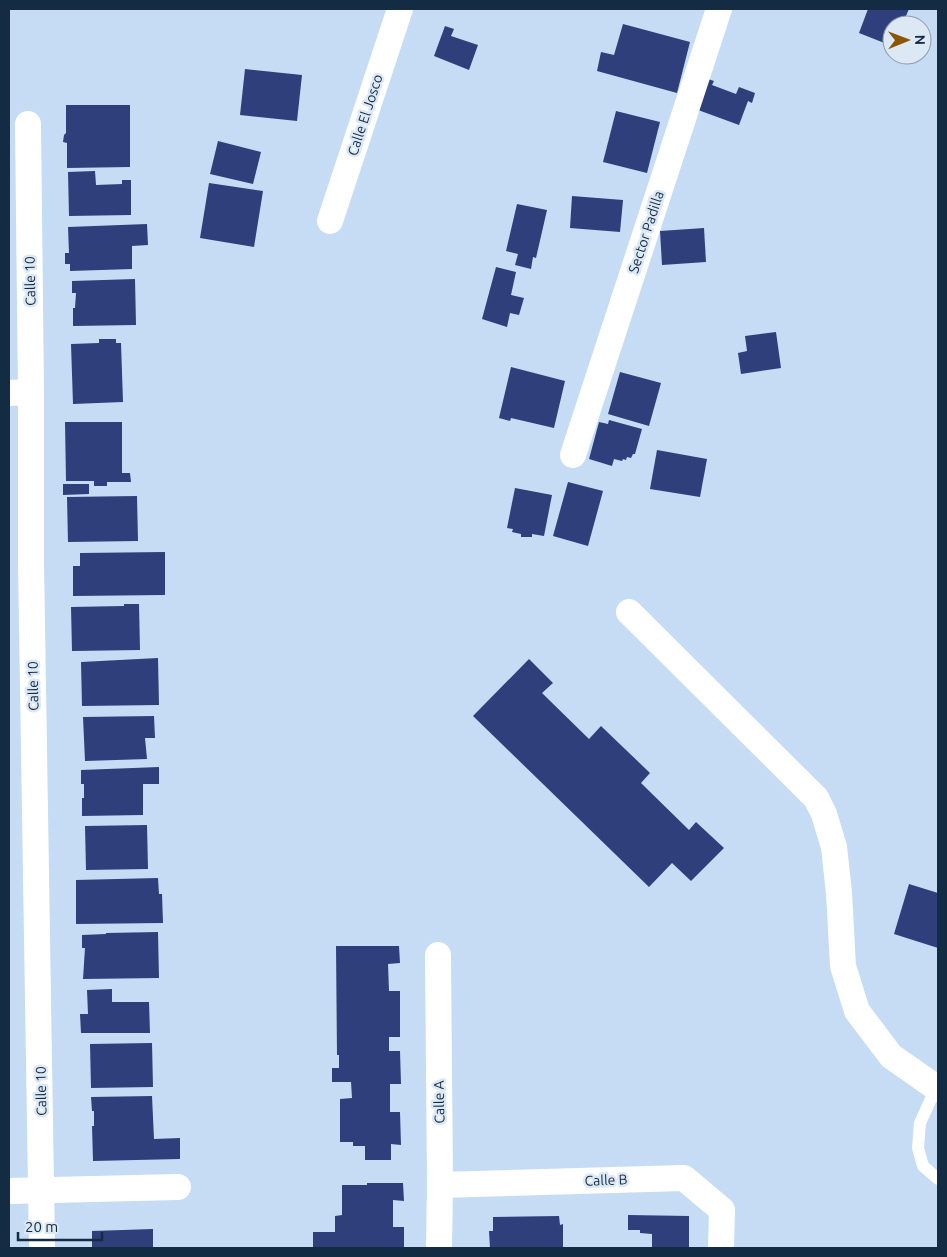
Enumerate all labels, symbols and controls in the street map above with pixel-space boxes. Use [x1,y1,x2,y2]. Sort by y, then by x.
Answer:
north arrow [882,15,932,65]
text: N [912,34,928,45]
street label: Calle El Josco [344,72,386,158]
street label: Sector Padilla [625,189,667,275]
street label: Calle 10 [22,256,38,306]
street label: Calle 10 [25,661,41,711]
street label: Calle 10 [33,1066,49,1116]
street label: Calle A [431,1080,447,1124]
street label: Calle B [584,1171,628,1189]
scale bar [18,1210,101,1242]
text: 20 m [25,1218,58,1235]

